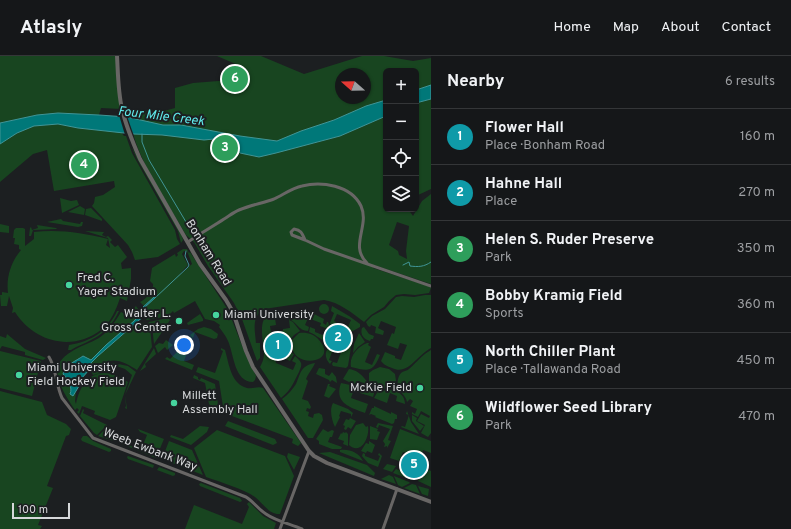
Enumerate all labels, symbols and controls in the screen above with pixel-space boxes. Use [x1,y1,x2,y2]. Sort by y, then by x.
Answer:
text: Atlasly [20,16,82,40]
text: Home [554,19,591,36]
text: Map [613,19,639,36]
text: About [661,19,700,36]
text: Contact [722,19,771,36]
pin: 6 [222,64,248,94]
north arrow [335,68,371,104]
map controls [383,68,419,212]
button: + [383,68,419,104]
text: Nearby [447,71,504,93]
text: 6 results [725,74,775,90]
water label: Four Mile Creek [117,104,206,130]
button: − [383,104,419,140]
text: Flower Hall [485,119,564,138]
text: 1 [457,129,463,145]
text: 160 m [740,129,775,145]
pin: 3 [212,133,238,163]
text: Place · Bonham Road [485,138,605,154]
button: locate [383,140,419,176]
pin: 4 [71,150,97,180]
text: Hahne Hall [485,175,562,194]
button: layers [383,176,419,212]
text: 2 [456,185,464,201]
text: 270 m [738,185,775,201]
text: Place [485,194,517,210]
street label: Bonham Road [181,217,235,289]
text: Helen S. Ruder Preserve [485,231,654,250]
text: 3 [456,241,464,257]
text: 350 m [737,241,775,257]
text: Park [485,250,512,266]
place label: Fred C. Yager Stadium [77,270,156,300]
marker: Fred C. Yager Stadium [64,280,74,290]
text: Bobby Kramig Field [485,287,623,306]
text: 4 [456,297,464,313]
text: 360 m [737,297,775,313]
place label: Walter L. Gross Center [101,306,171,336]
text: Sports [485,306,524,322]
place label: Miami University [224,307,314,323]
marker: Miami University [211,310,221,320]
marker: Walter L. Gross Center [174,316,184,326]
pin: 2 [325,323,351,353]
pin: 1 [265,331,291,361]
your location [174,335,194,355]
text: North Chiller Plant [485,343,615,362]
text: 5 [456,353,464,369]
text: 450 m [736,353,775,369]
place label: Miami University Field Hockey Field [27,360,125,390]
text: Place · Tallawanda Road [485,362,621,378]
marker: Miami University Field Hockey Field [14,370,24,380]
place label: McKie Field [350,380,412,396]
marker: McKie Field [415,383,425,393]
place label: Millett Assembly Hall [182,388,258,418]
marker: Millett Assembly Hall [169,398,179,408]
text: Wildflower Seed Library [485,399,652,418]
text: 6 [456,409,464,425]
text: 470 m [738,409,775,425]
text: Park [485,418,512,434]
street label: Weeb Ewbank Way [101,425,199,475]
pin: 5 [401,450,427,480]
scale bar [12,501,70,520]
text: 100 m [18,503,48,517]

